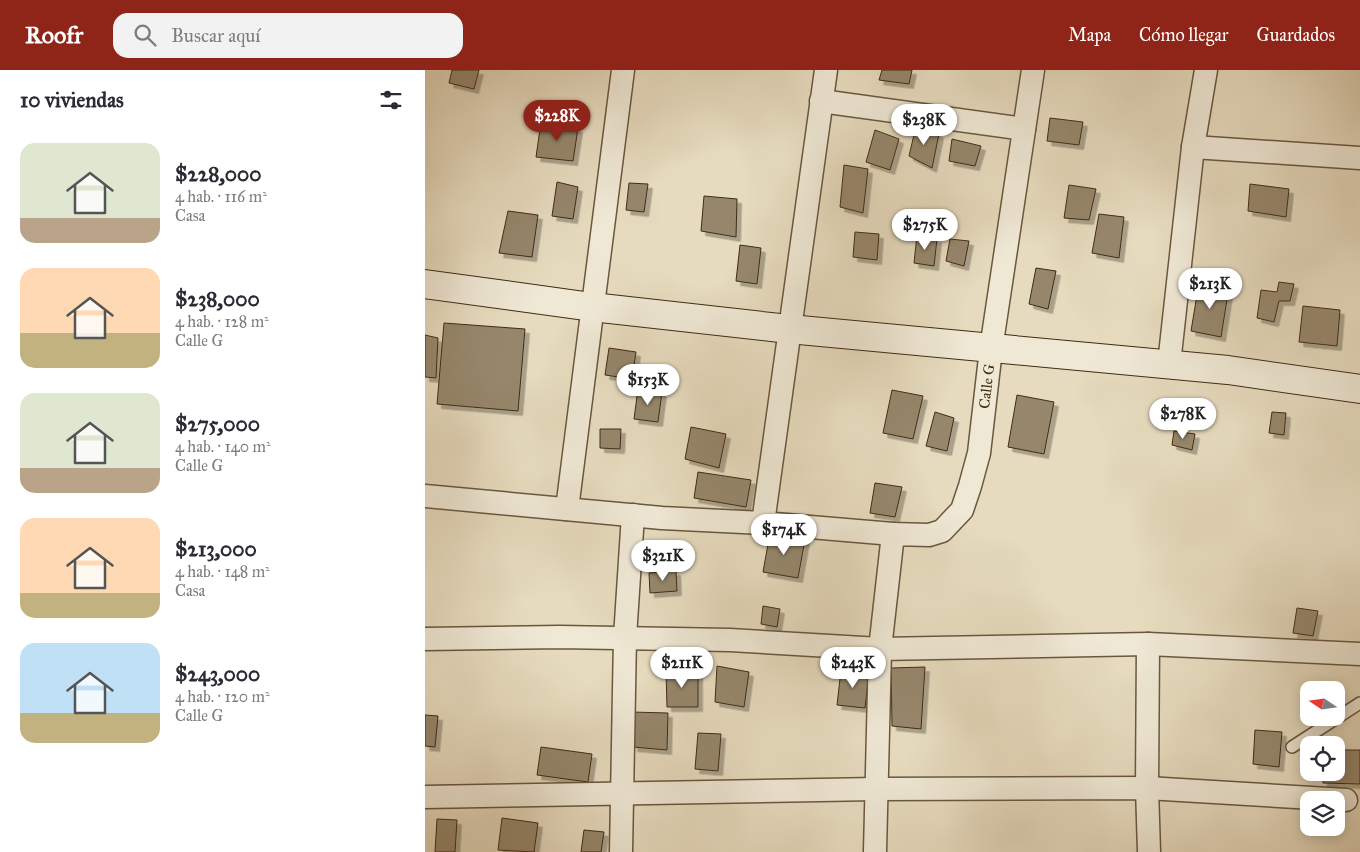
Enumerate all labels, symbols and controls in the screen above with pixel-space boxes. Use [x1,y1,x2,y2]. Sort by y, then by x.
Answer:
search box [113,13,463,58]
text: Roofr [25,20,83,50]
icon: search [131,21,159,49]
text: Buscar aquí [171,24,261,47]
text: Mapa [1068,24,1111,46]
text: Cómo llegar [1139,24,1229,46]
text: Guardados [1257,24,1335,46]
icon: filters [377,86,405,114]
text: 10 viviendas [20,87,124,113]
pin: $228K [522,100,592,142]
pin: $238K [889,104,959,146]
text: $228K [534,106,580,125]
text: $238K [902,110,946,129]
text: $228,000 [175,161,262,187]
icon: home [60,163,120,223]
text: 4 hab. · 116 m² [175,187,267,206]
text: Casa [175,206,205,225]
pin: $275K [890,208,960,251]
text: $275K [903,215,947,234]
pin: $213K [1175,268,1245,310]
text: $213K [1189,274,1231,293]
text: $238,000 [175,286,260,312]
icon: home [60,288,120,348]
text: 4 hab. · 128 m² [175,312,269,331]
text: Calle G [175,331,223,350]
street label: Calle G [975,363,998,410]
pin: $153K [613,364,683,406]
text: $153K [628,370,669,389]
pin: $278K [1148,398,1218,440]
text: $278K [1160,404,1206,423]
text: $275,000 [175,411,260,437]
icon: home [60,413,120,473]
text: 4 hab. · 140 m² [175,437,271,456]
text: Calle G [175,456,223,475]
pin: $174K [749,514,819,556]
text: $174K [762,520,806,539]
text: $213,000 [175,536,257,562]
icon: home [60,538,120,598]
pin: $321K [628,540,698,582]
text: $321K [642,546,684,565]
text: 4 hab. · 148 m² [175,562,270,581]
text: Casa [175,581,205,600]
pin: $211K [647,646,717,689]
pin: $243K [818,646,888,689]
text: $211K [661,653,703,672]
text: $243K [831,653,875,672]
text: $243,000 [175,661,260,687]
icon: home [60,663,120,723]
north arrow [1300,681,1345,726]
map controls [1300,681,1345,836]
text: 4 hab. · 120 m² [175,687,270,706]
text: Calle G [175,706,223,725]
button: locate [1300,736,1345,781]
button: layers [1300,791,1345,836]

